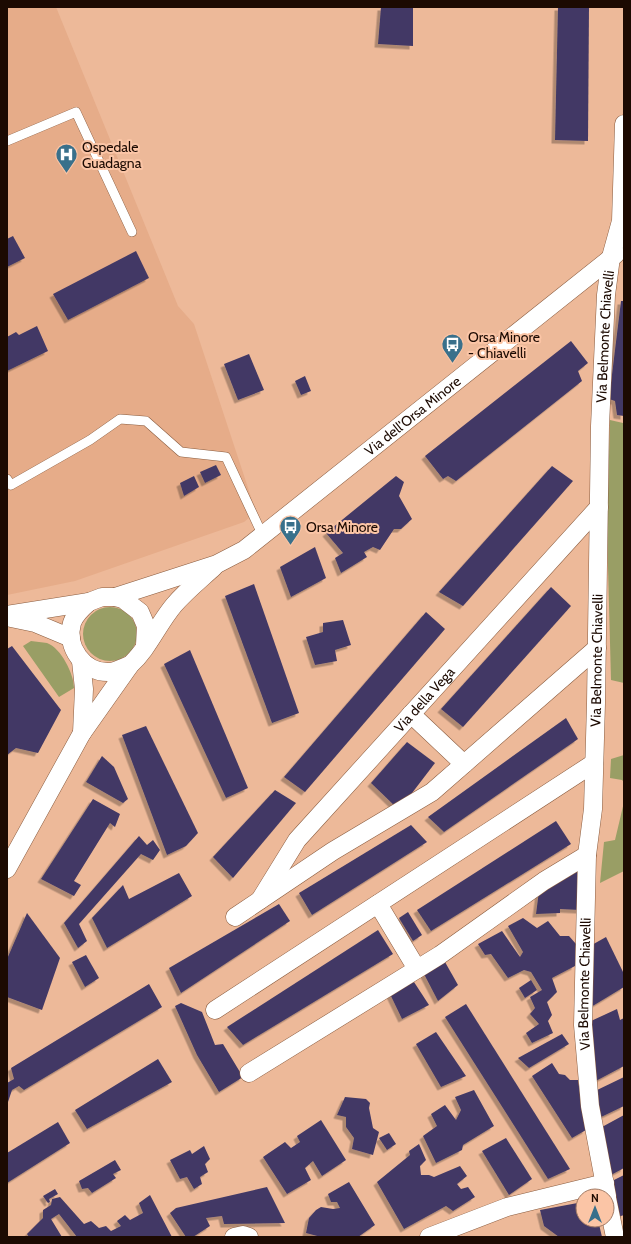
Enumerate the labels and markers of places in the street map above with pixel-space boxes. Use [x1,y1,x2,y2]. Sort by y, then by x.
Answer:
place label: Ospedale Guadagna [82,138,142,172]
hospital icon: Ospedale Guadagna [53,142,79,175]
place label: Orsa Minore - Chiavelli [468,328,540,362]
bus stop icon: Orsa Minore - Chiavelli [440,332,466,365]
bus stop icon: Orsa Minore [278,514,304,547]
place label: Orsa Minore [306,518,378,536]

